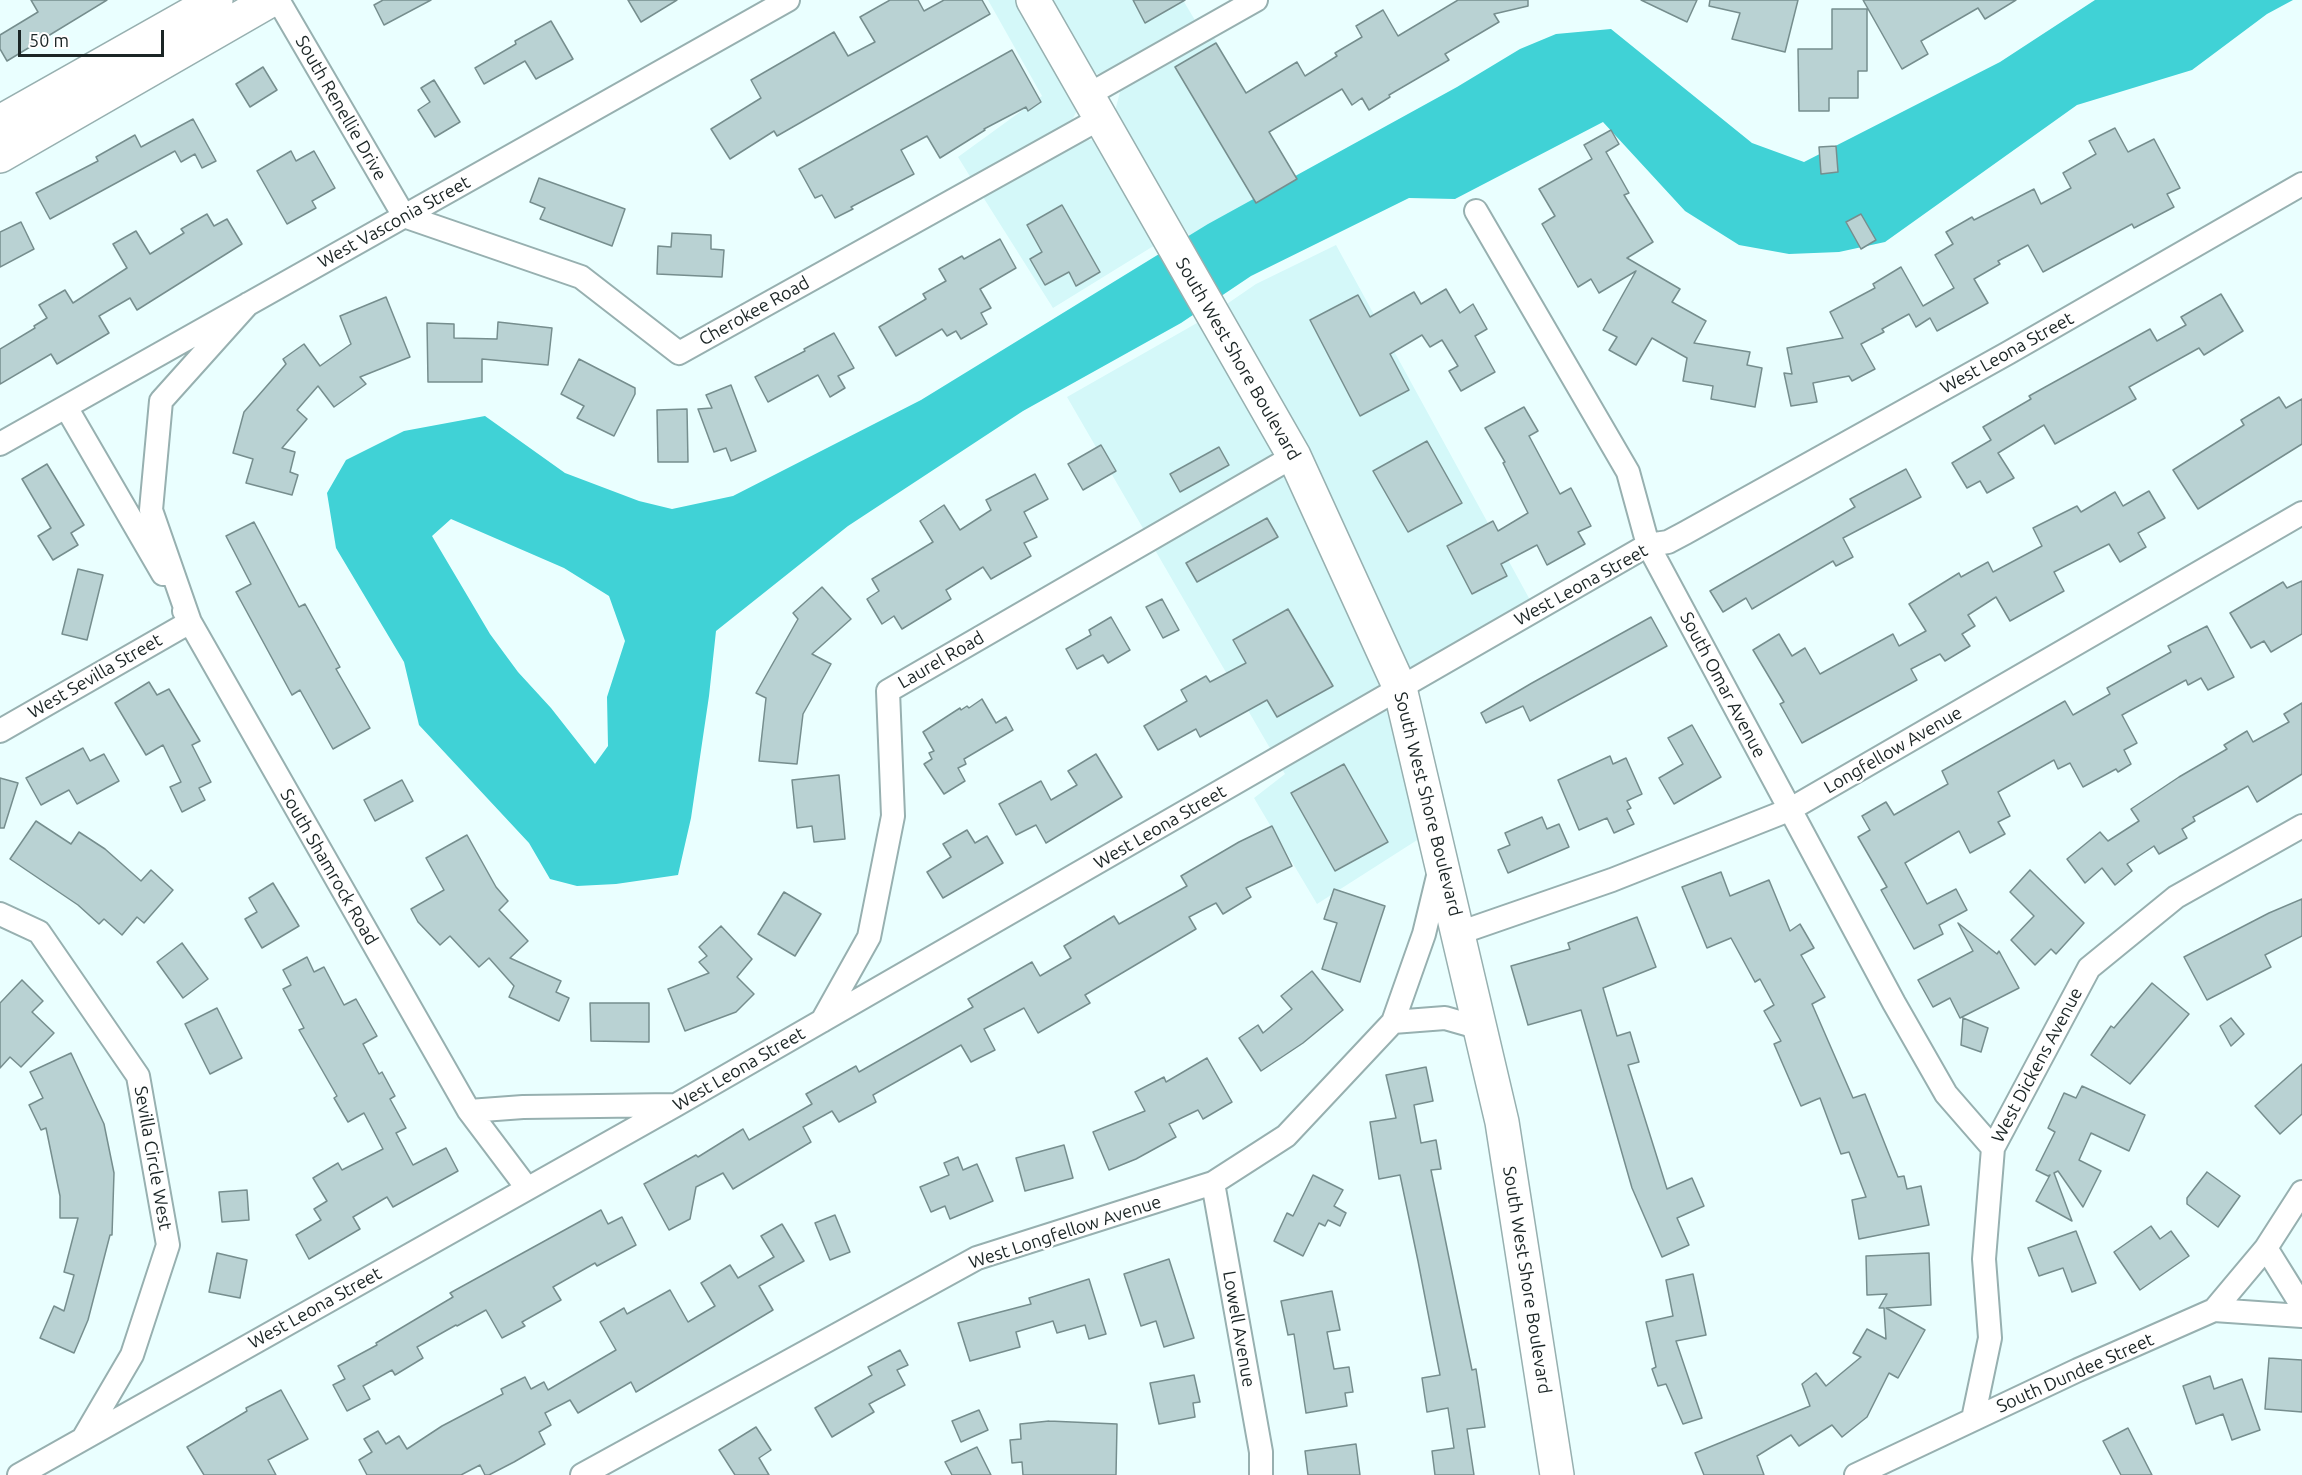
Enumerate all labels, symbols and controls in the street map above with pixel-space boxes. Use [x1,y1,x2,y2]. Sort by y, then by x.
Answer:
scale bar [21,18,166,56]
text: 50 m [29,30,69,50]
street label: South Renellie Drive [291,32,391,184]
street label: West Vasconia Street [314,171,474,273]
street label: South West Shore Boulevard [1171,254,1305,464]
street label: Cherokee Road [695,272,813,350]
street label: West Leona Street [1937,307,2077,399]
street label: West Leona Street [1511,539,1651,631]
street label: South Omar Avenue [1675,608,1771,762]
street label: Laurel Road [894,627,988,693]
street label: West Sevilla Street [24,629,166,723]
street label: South West Shore Boulevard [1390,690,1466,918]
street label: Longfellow Avenue [1820,702,1966,798]
street label: West Leona Street [1090,780,1230,874]
street label: South Shamrock Road [275,785,383,949]
street label: West Dickens Avenue [1987,984,2087,1146]
street label: West Leona Street [669,1022,809,1116]
street label: Sevilla Circle West [130,1084,176,1232]
street label: South West Shore Boulevard [1498,1165,1556,1395]
street label: West Longfellow Avenue [966,1191,1164,1273]
street label: West Leona Street [245,1262,385,1354]
street label: Lowell Avenue [1218,1269,1260,1389]
street label: South Dundee Street [1993,1329,2157,1417]

